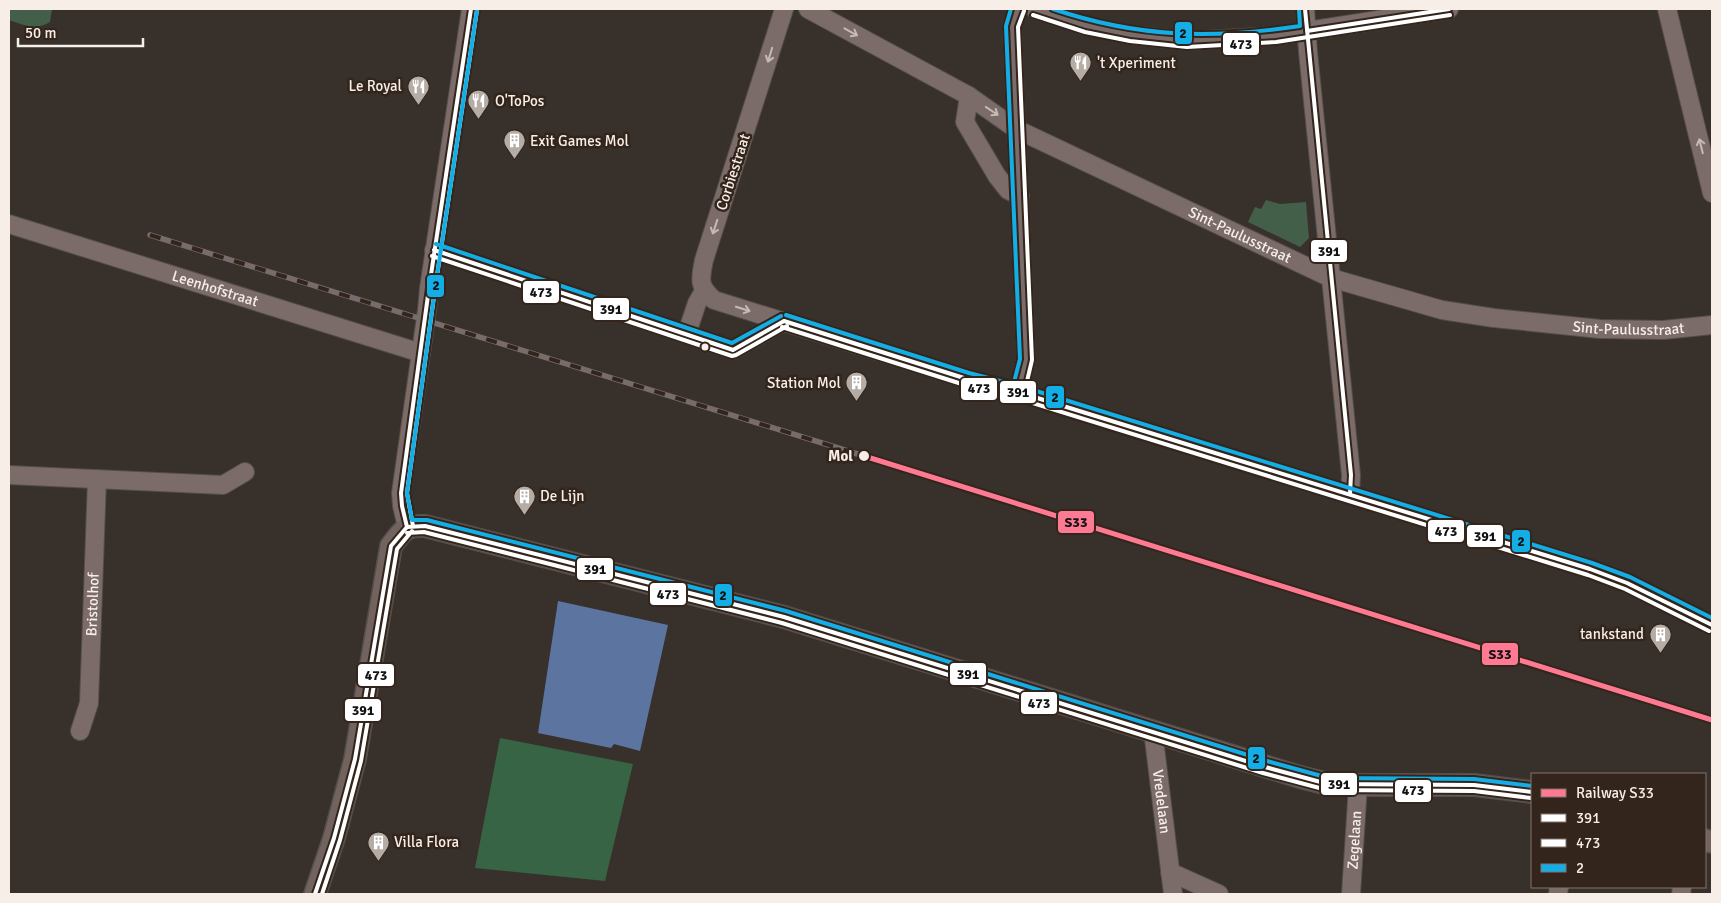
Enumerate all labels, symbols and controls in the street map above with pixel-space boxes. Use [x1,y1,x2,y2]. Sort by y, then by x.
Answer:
scale bar [18,15,142,47]
line badge: 2 [1174,21,1193,45]
text: 50 m [25,24,56,42]
text: 2 [1179,25,1187,42]
one-way arrow [843,27,857,37]
line badge: 473 [1222,32,1260,56]
text: 473 [1230,36,1252,53]
one-way arrow [764,47,774,63]
restaurant icon: 't Xperiment [1069,51,1093,82]
place label: 't Xperiment [1097,54,1176,72]
restaurant icon: Le Royal [406,74,430,105]
place label: Le Royal [349,77,402,95]
restaurant icon: O'ToPos [467,89,491,120]
place label: O'ToPos [495,92,545,110]
one-way arrow [985,106,999,116]
building icon: Exit Games Mol [502,129,526,160]
place label: Exit Games Mol [530,132,629,150]
street label: Corbiestraat [712,132,754,212]
one-way arrow [1696,138,1705,154]
street label: Sint-Paulusstraat [1185,203,1294,267]
one-way arrow [710,218,719,234]
line badge: 391 [1310,239,1348,263]
text: 391 [1318,243,1341,260]
street label: Leenhofstraat [170,267,260,310]
line badge: 2 [426,274,445,298]
text: 2 [432,277,440,294]
line badge: 473 [522,280,560,304]
text: 473 [530,284,552,301]
line badge: 391 [592,297,630,321]
text: 391 [600,301,623,318]
one-way arrow [734,304,750,314]
street label: Sint-Paulusstraat [1572,317,1685,339]
unlabelled marker [700,342,710,352]
building icon: Station Mol [845,371,869,402]
place label: Station Mol [767,374,841,392]
line badge: 473 [960,377,998,401]
text: 473 [968,380,990,397]
line badge: 391 [999,380,1037,404]
text: 391 [1007,384,1030,401]
line badge: 2 [1045,385,1065,409]
text: 2 [1051,389,1059,406]
place label: Mol [828,447,853,465]
marker: Mol [857,449,871,463]
building icon: De Lijn [512,484,536,515]
place label: De Lijn [540,487,585,505]
line badge: S33 [1057,510,1095,534]
text: S33 [1065,514,1087,531]
line badge: 473 [1427,519,1465,543]
text: 473 [1435,523,1457,540]
line badge: 391 [1466,524,1504,548]
text: 391 [1474,528,1497,545]
line badge: 2 [1511,529,1531,553]
text: 2 [1517,533,1525,550]
line badge: 391 [576,557,614,581]
text: 391 [584,561,607,578]
street label: Bristolhof [82,571,103,637]
line badge: 473 [649,582,687,606]
line badge: 2 [714,583,733,607]
text: 473 [657,586,679,603]
text: 2 [719,587,727,604]
building icon: tankstand [1648,622,1672,653]
place label: tankstand [1580,625,1644,643]
line badge: S33 [1481,642,1519,666]
text: S33 [1489,646,1511,663]
line badge: 391 [949,662,987,686]
line badge: 473 [357,663,395,687]
text: 391 [957,666,980,683]
text: 473 [365,667,387,684]
line badge: 473 [1020,691,1058,715]
text: 473 [1028,695,1050,712]
line badge: 391 [344,698,382,722]
text: 391 [352,702,375,719]
line badge: 2 [1247,746,1266,770]
text: 2 [1252,750,1260,767]
street label: Vredelaan [1149,768,1174,835]
line badge: 391 [1320,772,1358,796]
legend [1531,773,1706,888]
text: 391 [1328,776,1351,793]
line badge: 473 [1394,779,1432,803]
text: 473 [1402,782,1424,799]
text: Railway S33 [1576,784,1654,802]
text: 391 [1576,809,1600,827]
street label: Zegelaan [1344,810,1365,870]
building icon: Villa Flora [366,830,390,861]
place label: Villa Flora [394,833,459,851]
text: 473 [1576,834,1600,852]
text: 2 [1576,859,1584,877]

